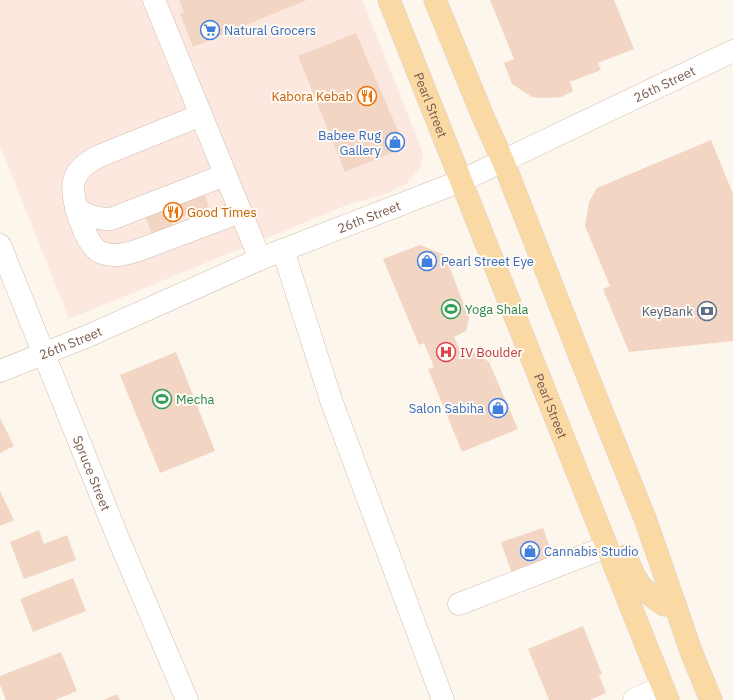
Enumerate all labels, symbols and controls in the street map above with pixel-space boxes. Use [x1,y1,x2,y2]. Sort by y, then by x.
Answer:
supermarket icon: Natural Grocers [199,19,221,41]
place label: Natural Grocers [224,22,316,39]
street label: 26th Street [631,62,698,106]
street label: Pearl Street [410,70,451,140]
restaurant icon: Kabora Kebab [356,85,378,107]
place label: Kabora Kebab [271,88,353,105]
place label: Babee Rug Gallery [318,127,382,159]
shop icon: Babee Rug Gallery [384,131,406,153]
street label: 26th Street [335,197,403,237]
restaurant icon: Good Times [162,201,184,223]
place label: Good Times [187,204,257,221]
shop icon: Pearl Street Eye [416,250,438,272]
place label: Pearl Street Eye [441,253,534,270]
sports icon: Yoga Shala [440,298,462,320]
bank icon: KeyBank [696,300,718,322]
place label: Yoga Shala [465,301,529,318]
place label: KeyBank [642,303,693,320]
street label: 26th Street [37,322,105,363]
hospital icon: IV Boulder [435,341,457,363]
place label: IV Boulder [460,344,523,361]
street label: Pearl Street [530,371,571,441]
sports icon: Mecha [151,388,173,410]
place label: Mecha [176,391,215,408]
shop icon: Salon Sabiha [487,397,509,419]
place label: Salon Sabiha [409,400,484,417]
street label: Spruce Street [69,433,115,513]
shop icon: Cannabis Studio [519,540,541,562]
place label: Cannabis Studio [544,543,638,560]

